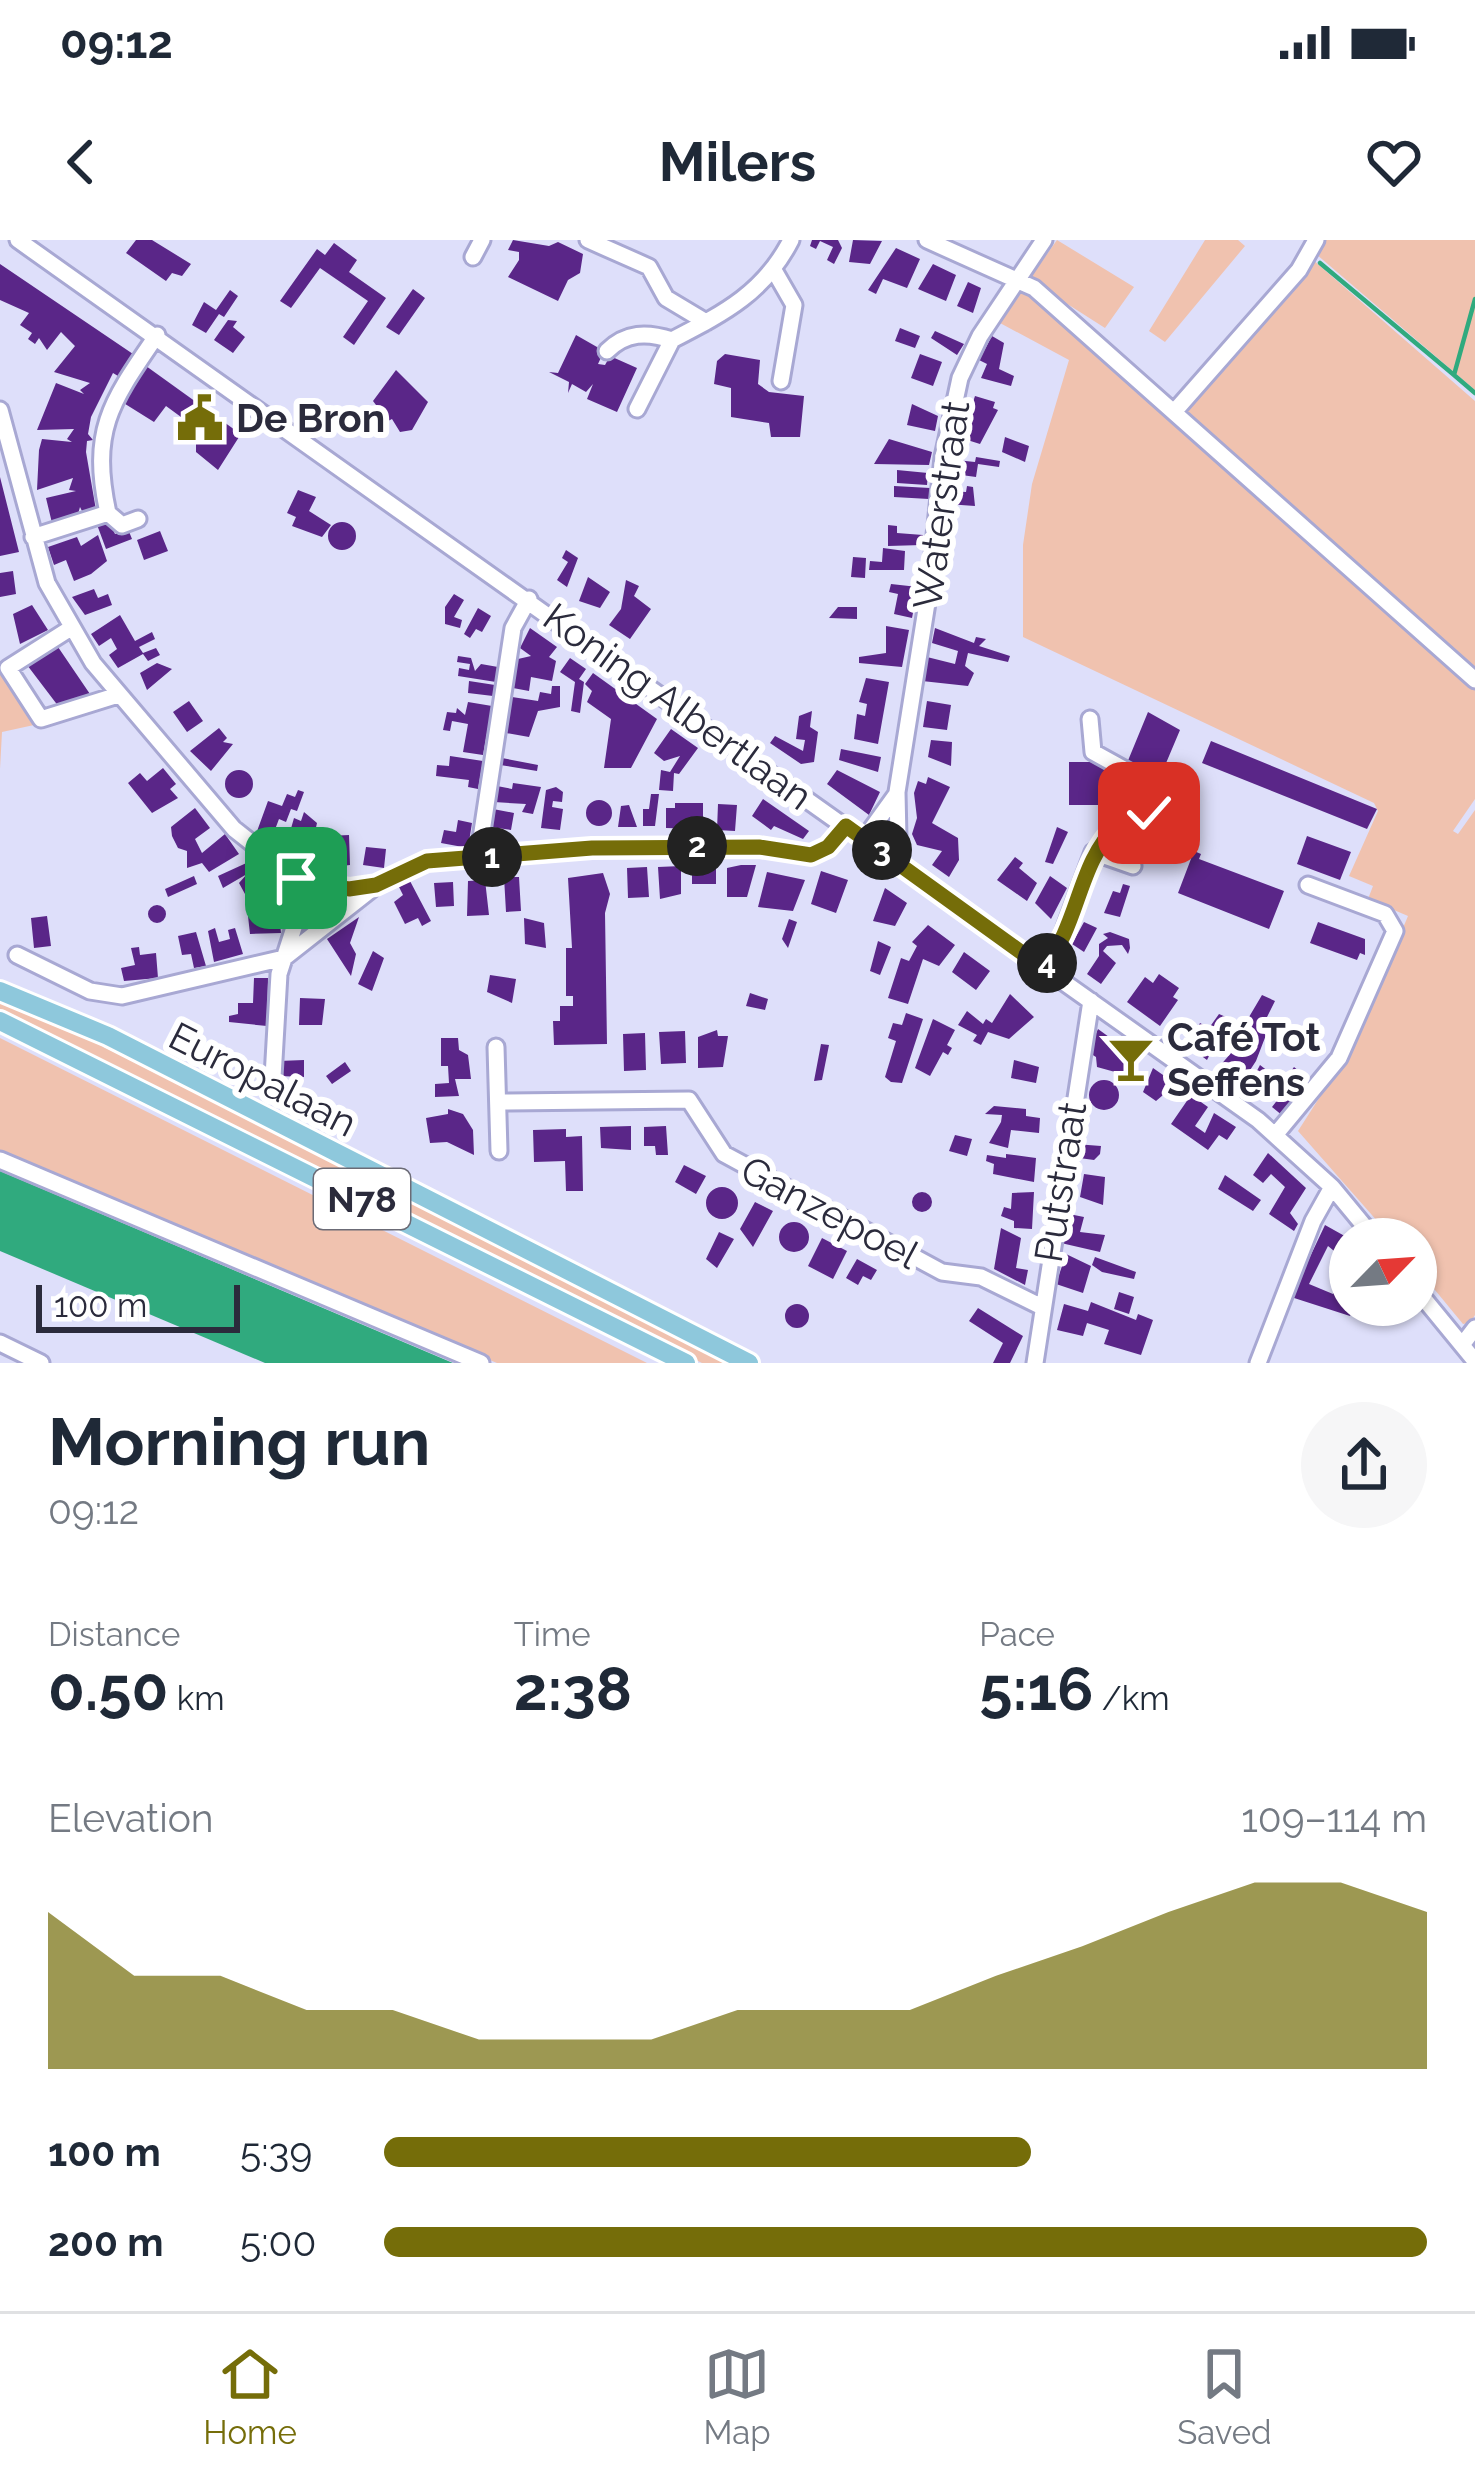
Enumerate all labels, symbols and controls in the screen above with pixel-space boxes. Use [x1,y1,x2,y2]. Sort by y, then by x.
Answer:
text: 09:12 [60,16,173,69]
icon: back [48,129,114,195]
icon: heart [1361,129,1427,195]
text: Milers [659,130,816,194]
public building icon: De Bron [175,393,225,443]
place label: De Bron [236,395,385,441]
street label: Waterstraat [904,398,978,612]
street label: Koning Albertlaan [535,593,821,819]
pin [1098,762,1200,864]
icon: check [1116,780,1182,846]
pin: 2 [667,816,727,876]
pin: 3 [852,820,912,880]
text: 2 [688,826,706,865]
pin [245,827,347,929]
pin: 1 [462,827,522,887]
text: 3 [873,830,891,869]
text: 1 [484,837,500,876]
icon: arrive [263,845,329,911]
pin: 4 [1017,933,1077,993]
text: 4 [1038,943,1056,982]
street label: Europalaan [162,1012,364,1146]
place label: Café Tot Seffens [1167,1014,1320,1105]
bar icon: Café Tot Seffens [1106,1034,1156,1084]
street label: Putstraat [1025,1099,1095,1265]
street label: Ganzepoel [733,1146,927,1278]
road number: N78 [314,1169,410,1229]
north arrow [1329,1218,1437,1326]
map controls [1329,1218,1437,1326]
scale bar [36,1279,240,1332]
text: 100 m [54,1286,147,1325]
button: share [1301,1402,1427,1528]
text: Morning run [48,1403,430,1480]
text: 09:12 [48,1487,139,1533]
text: Distance [48,1615,180,1654]
text: Time [514,1615,591,1654]
text: Pace [979,1615,1055,1654]
text: 0.50 [48,1654,168,1724]
text: 2:38 [514,1654,632,1724]
text: 5:16 [979,1654,1093,1724]
text: km [168,1679,225,1718]
text: /km [1093,1679,1170,1718]
text: Elevation [48,1795,214,1841]
text: 109–114 m [1241,1795,1427,1841]
text: 100 m [48,2129,161,2175]
text: 5:39 [240,2129,312,2175]
text: 200 m [48,2219,164,2265]
text: 5:00 [240,2219,316,2265]
tab: Home [203,2341,297,2452]
tab: Map [703,2341,771,2452]
tab: Saved [1177,2341,1272,2452]

